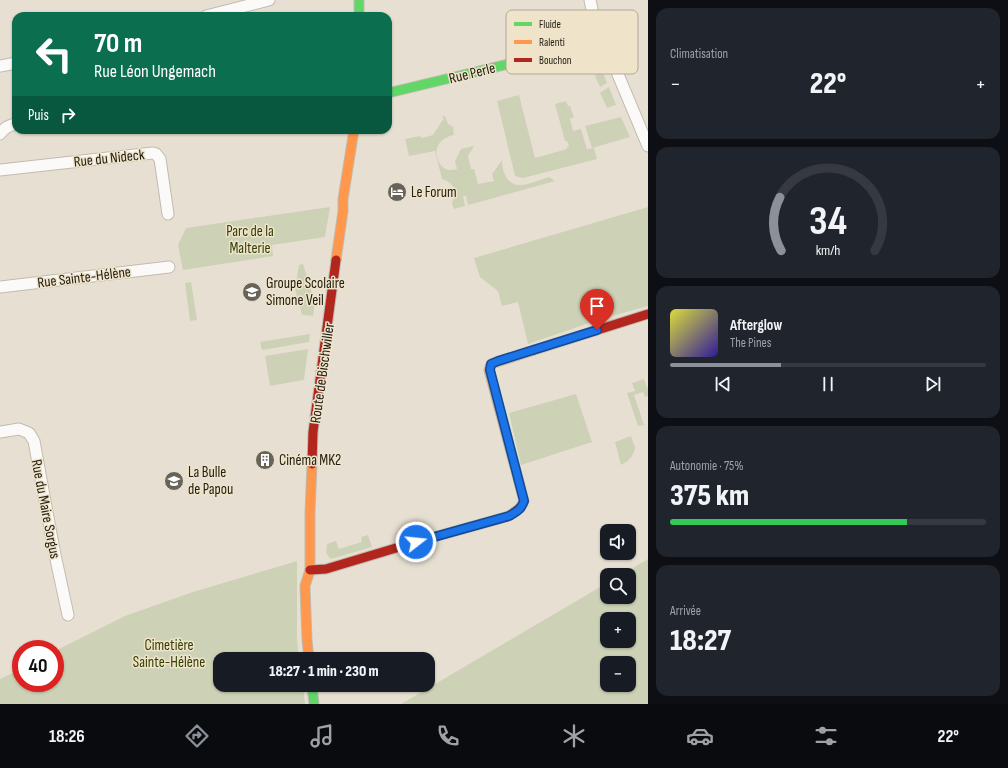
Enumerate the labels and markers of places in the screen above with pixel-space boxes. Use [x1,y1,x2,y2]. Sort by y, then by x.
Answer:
hotel icon: Le Forum [386,181,408,203]
place label: Le Forum [411,183,457,202]
place label: Groupe Scolaire Simone Veil [266,274,345,310]
school or university icon: Groupe Scolaire Simone Veil [241,281,263,303]
pin [580,289,614,330]
building icon: Cinéma MK2 [254,449,276,471]
place label: Cinéma MK2 [279,451,341,470]
place label: La Bulle de Papou [188,463,233,499]
school or university icon: La Bulle de Papou [163,470,185,492]

